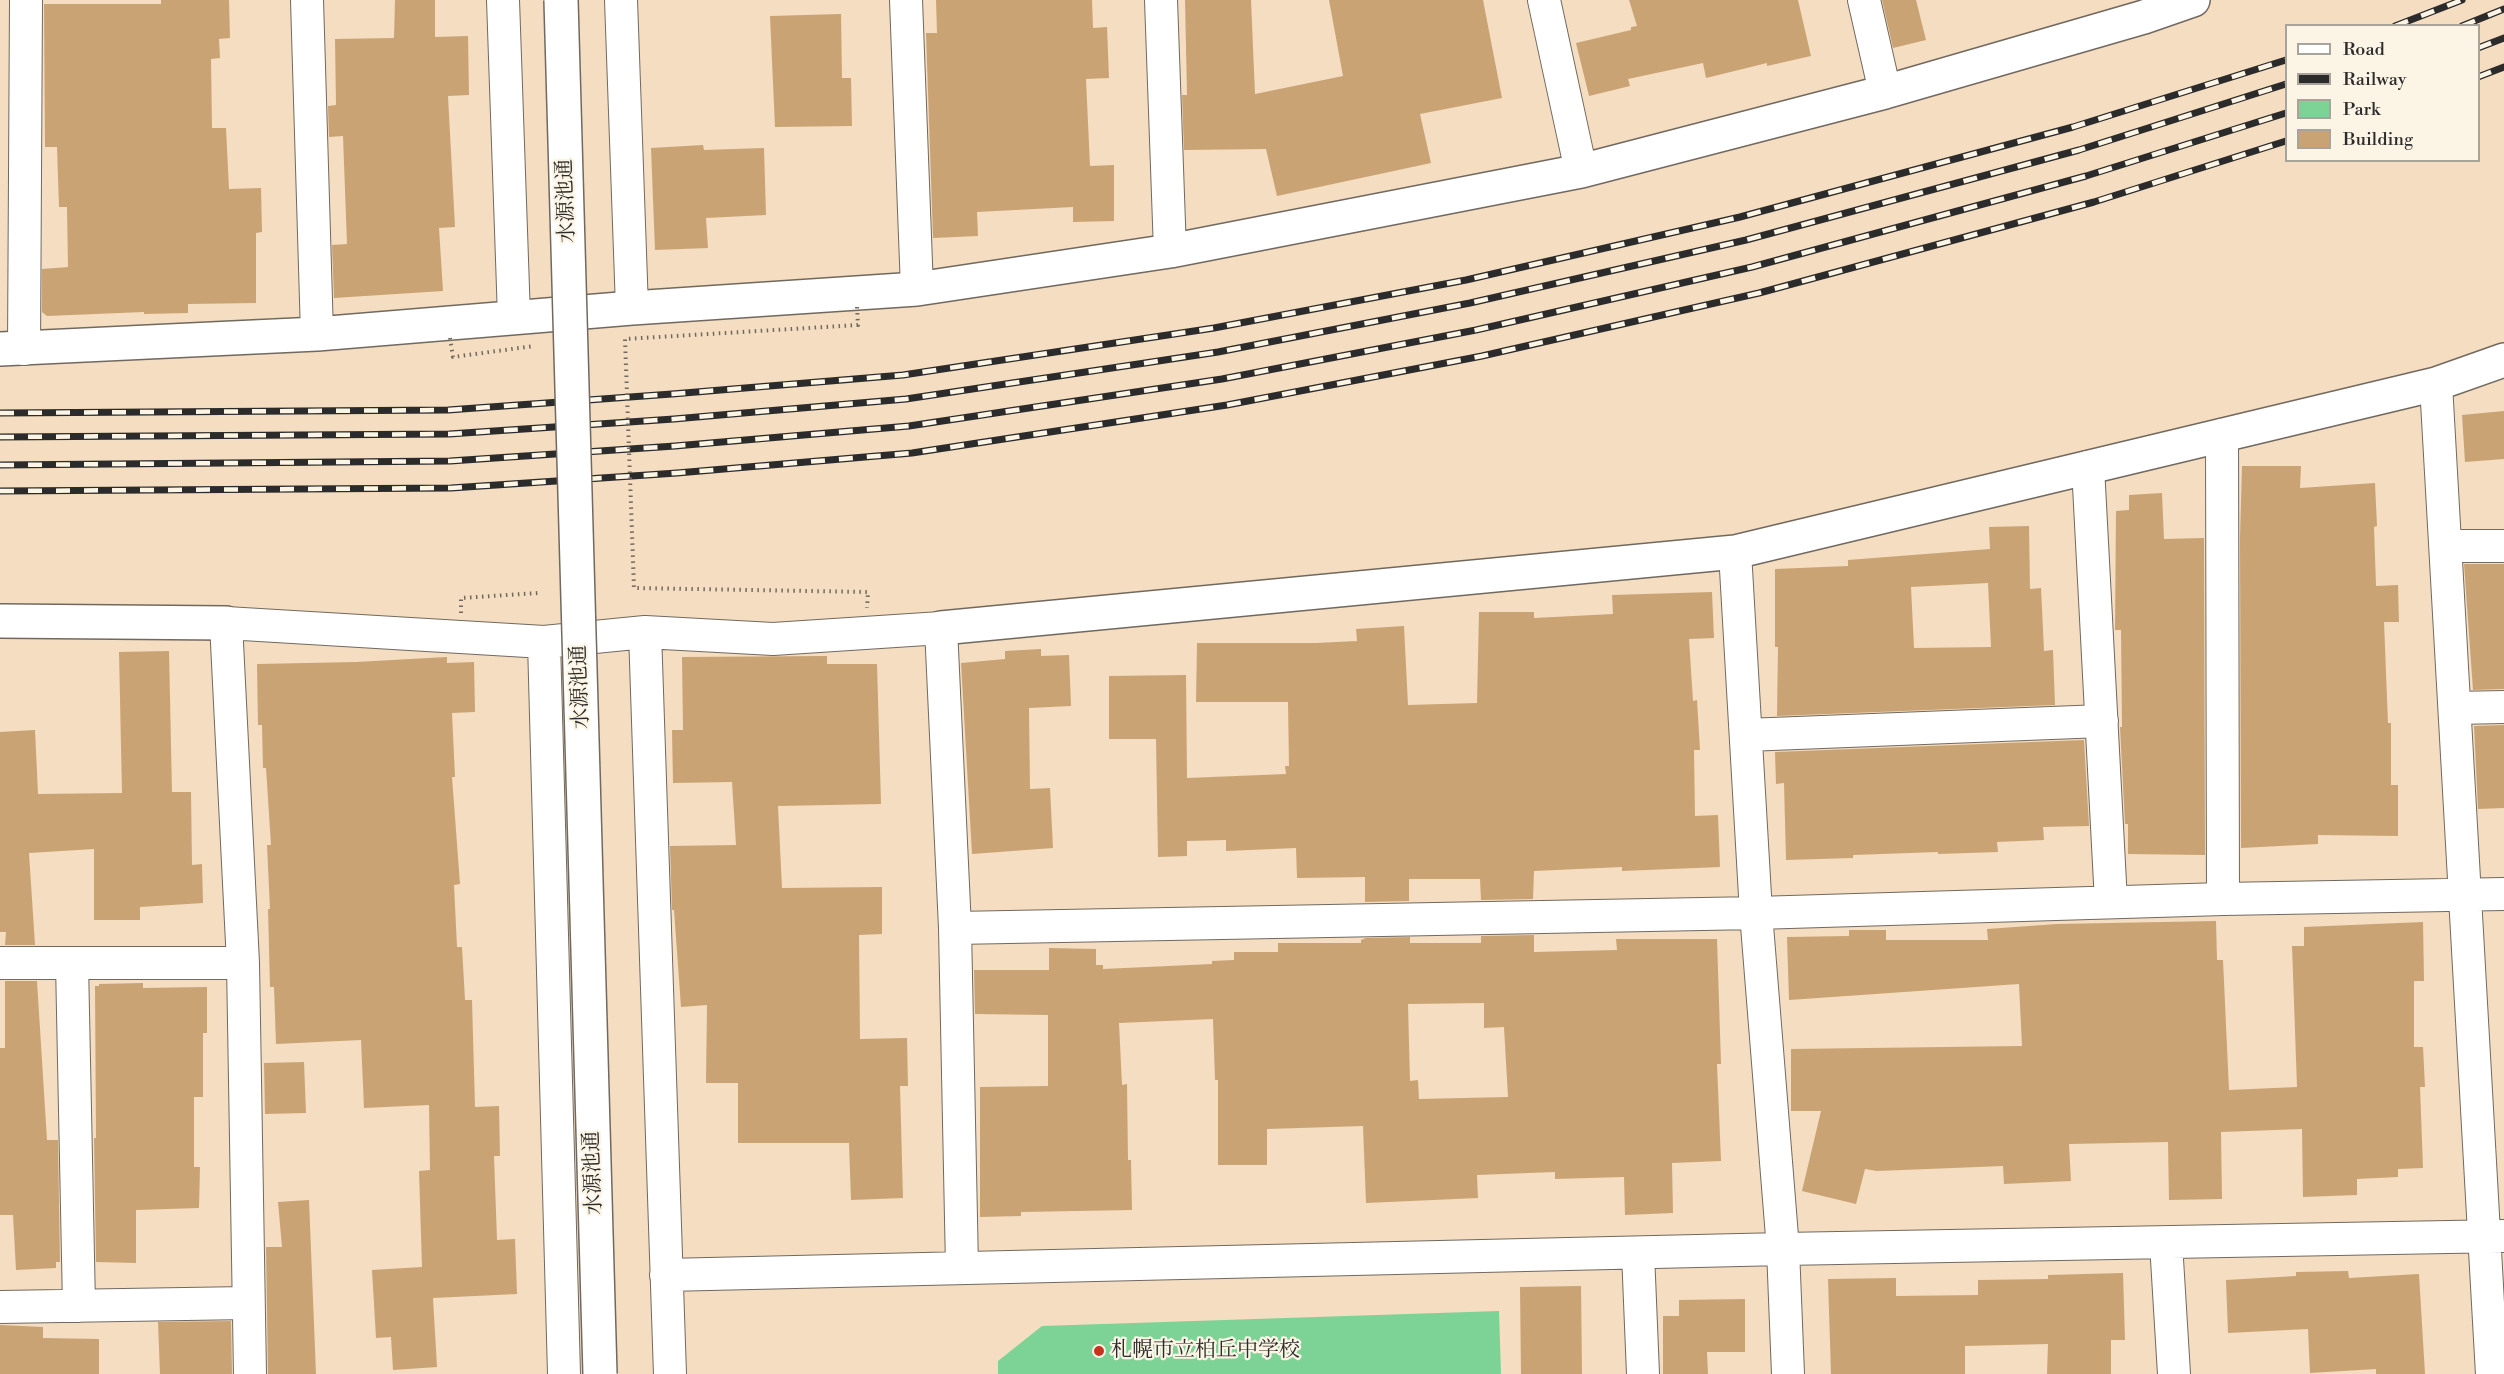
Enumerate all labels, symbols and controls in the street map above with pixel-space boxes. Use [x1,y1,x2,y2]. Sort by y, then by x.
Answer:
legend [2285,24,2480,162]
text: Road [2343,38,2385,61]
text: Railway [2343,68,2406,91]
text: Park [2343,98,2380,121]
text: Building [2343,128,2413,151]
street label: 水源池通 [553,159,581,243]
street label: 水源池通 [567,645,595,729]
street label: 水源池通 [580,1131,608,1215]
place label: 札幌市立柏丘中学校 [1111,1338,1300,1364]
marker: 札幌市立柏丘中学校 [1092,1344,1106,1358]

